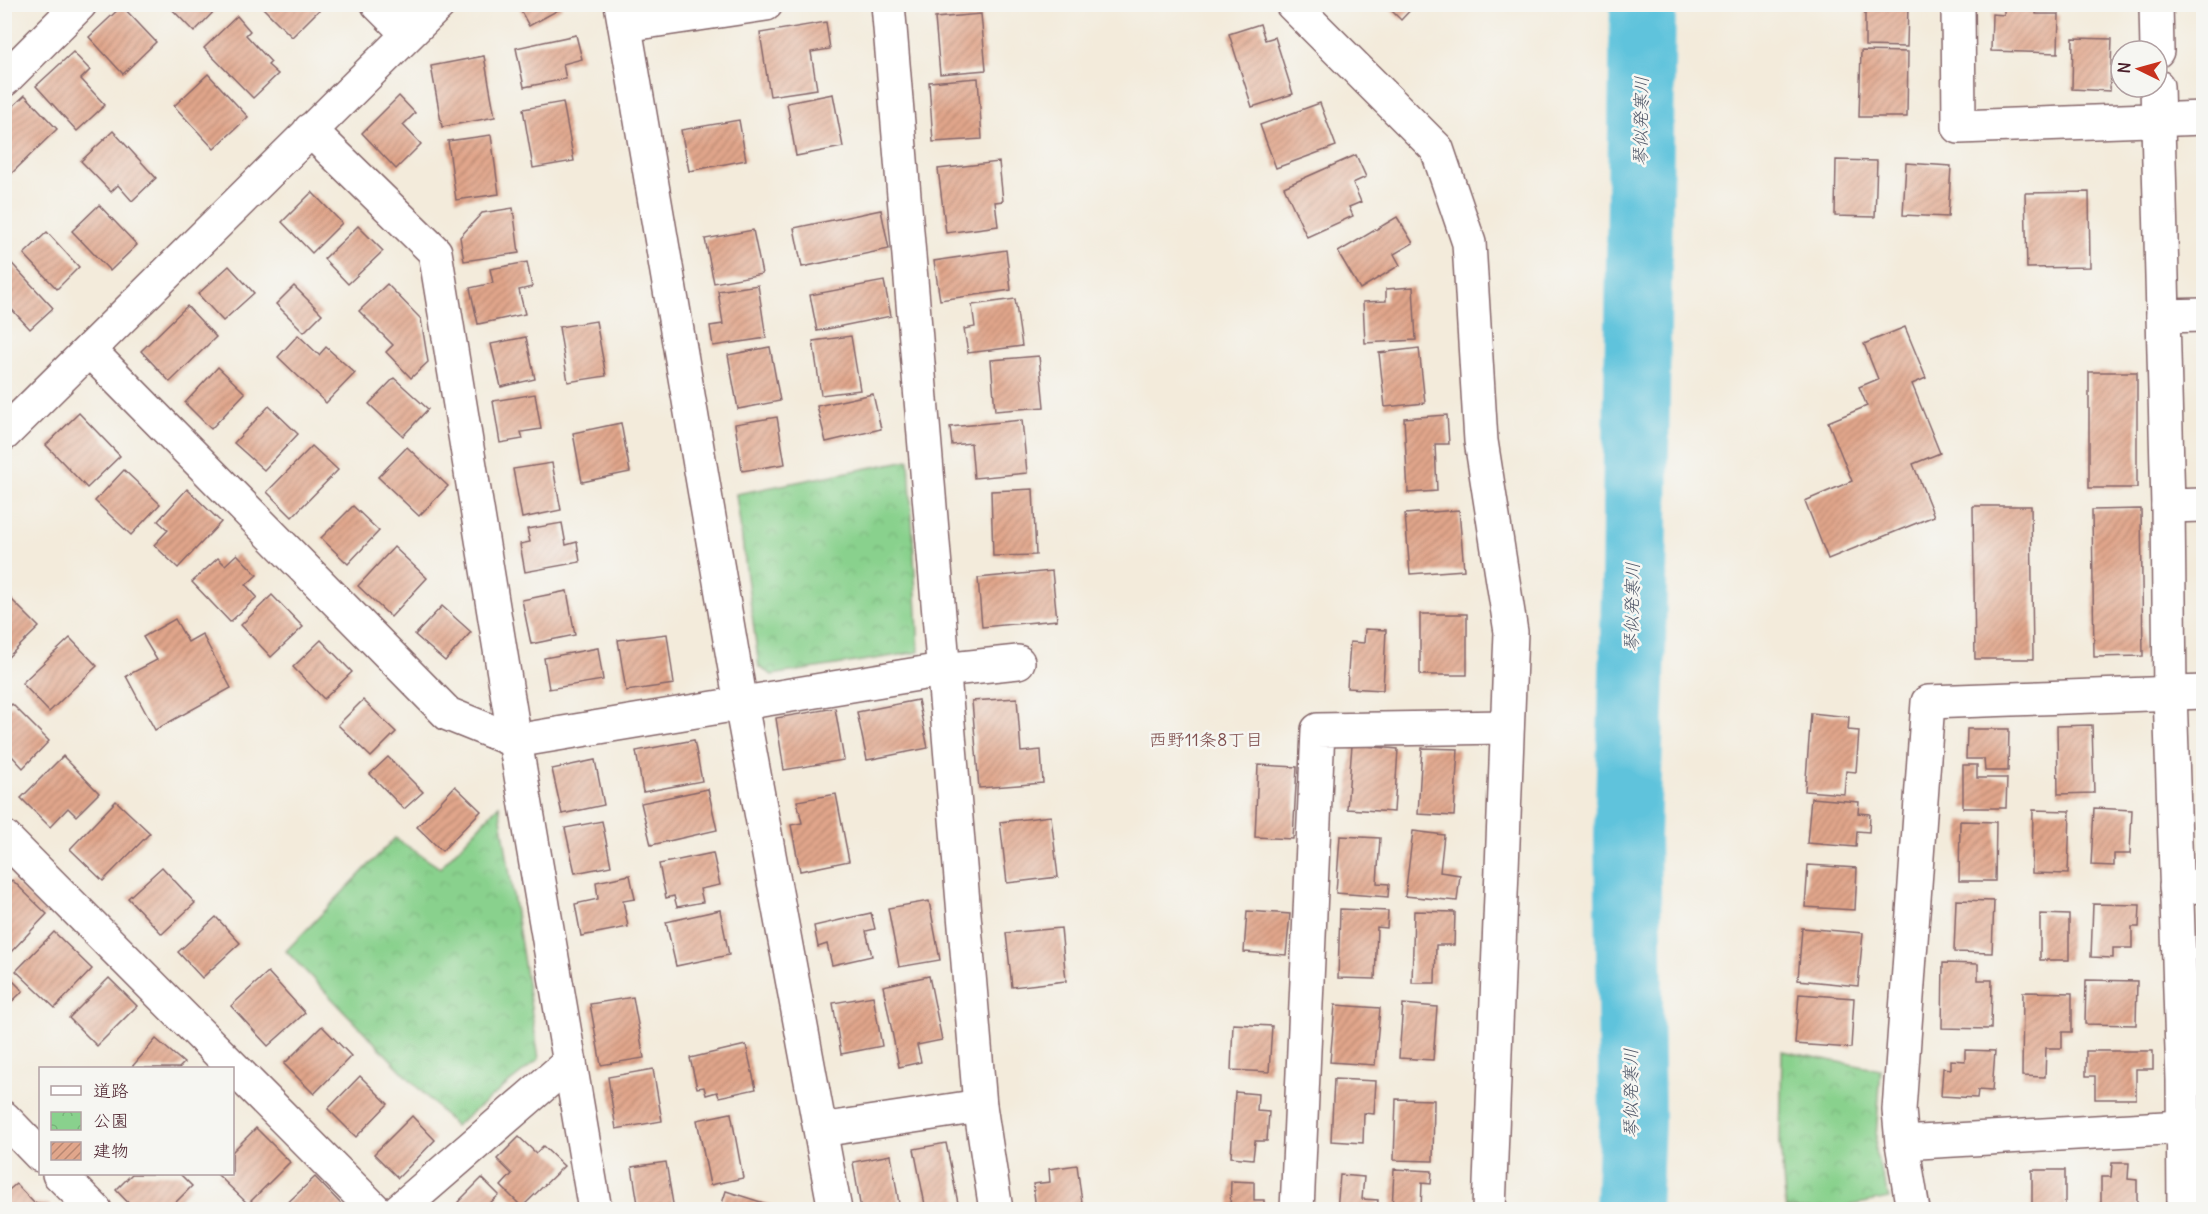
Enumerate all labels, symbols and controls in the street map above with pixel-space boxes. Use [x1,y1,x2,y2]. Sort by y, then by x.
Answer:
north arrow [2109,39,2169,99]
text: N [2114,61,2135,74]
water label: 琴似発寒川 [1628,76,1653,166]
water label: 琴似発寒川 [1619,562,1644,652]
district label: 西野11条8丁目 [1149,728,1263,751]
water label: 琴似発寒川 [1619,1048,1642,1138]
legend [39,1067,234,1175]
text: 道路 [93,1079,129,1102]
text: 公園 [93,1109,129,1132]
text: 建物 [93,1139,129,1162]

